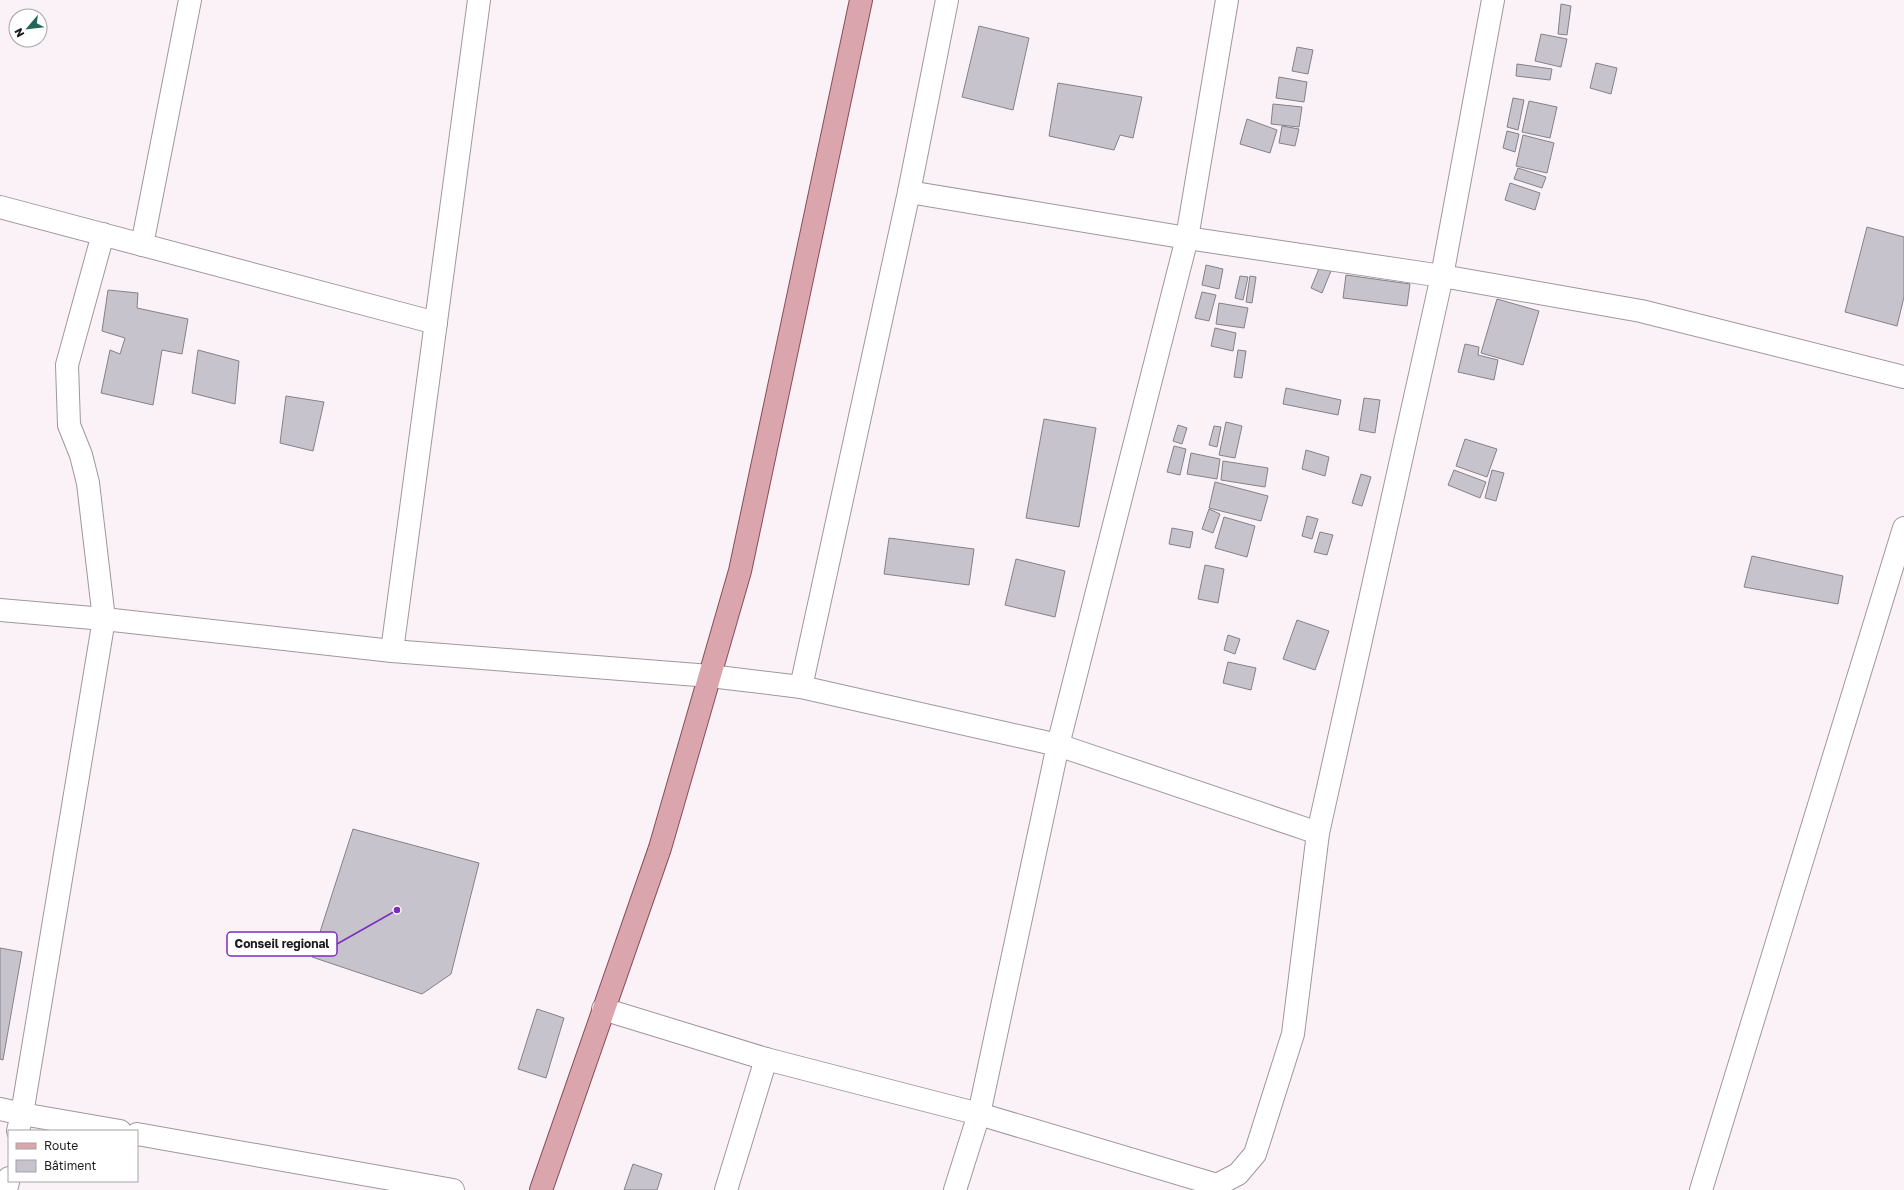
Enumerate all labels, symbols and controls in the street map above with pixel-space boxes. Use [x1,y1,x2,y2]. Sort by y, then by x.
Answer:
north arrow [8,8,48,48]
text: N [11,26,26,40]
callout: Conseil regional [227,932,337,956]
text: Conseil regional [235,936,329,951]
legend [8,1130,138,1182]
text: Route [44,1138,78,1153]
text: Bâtiment [44,1158,97,1173]

